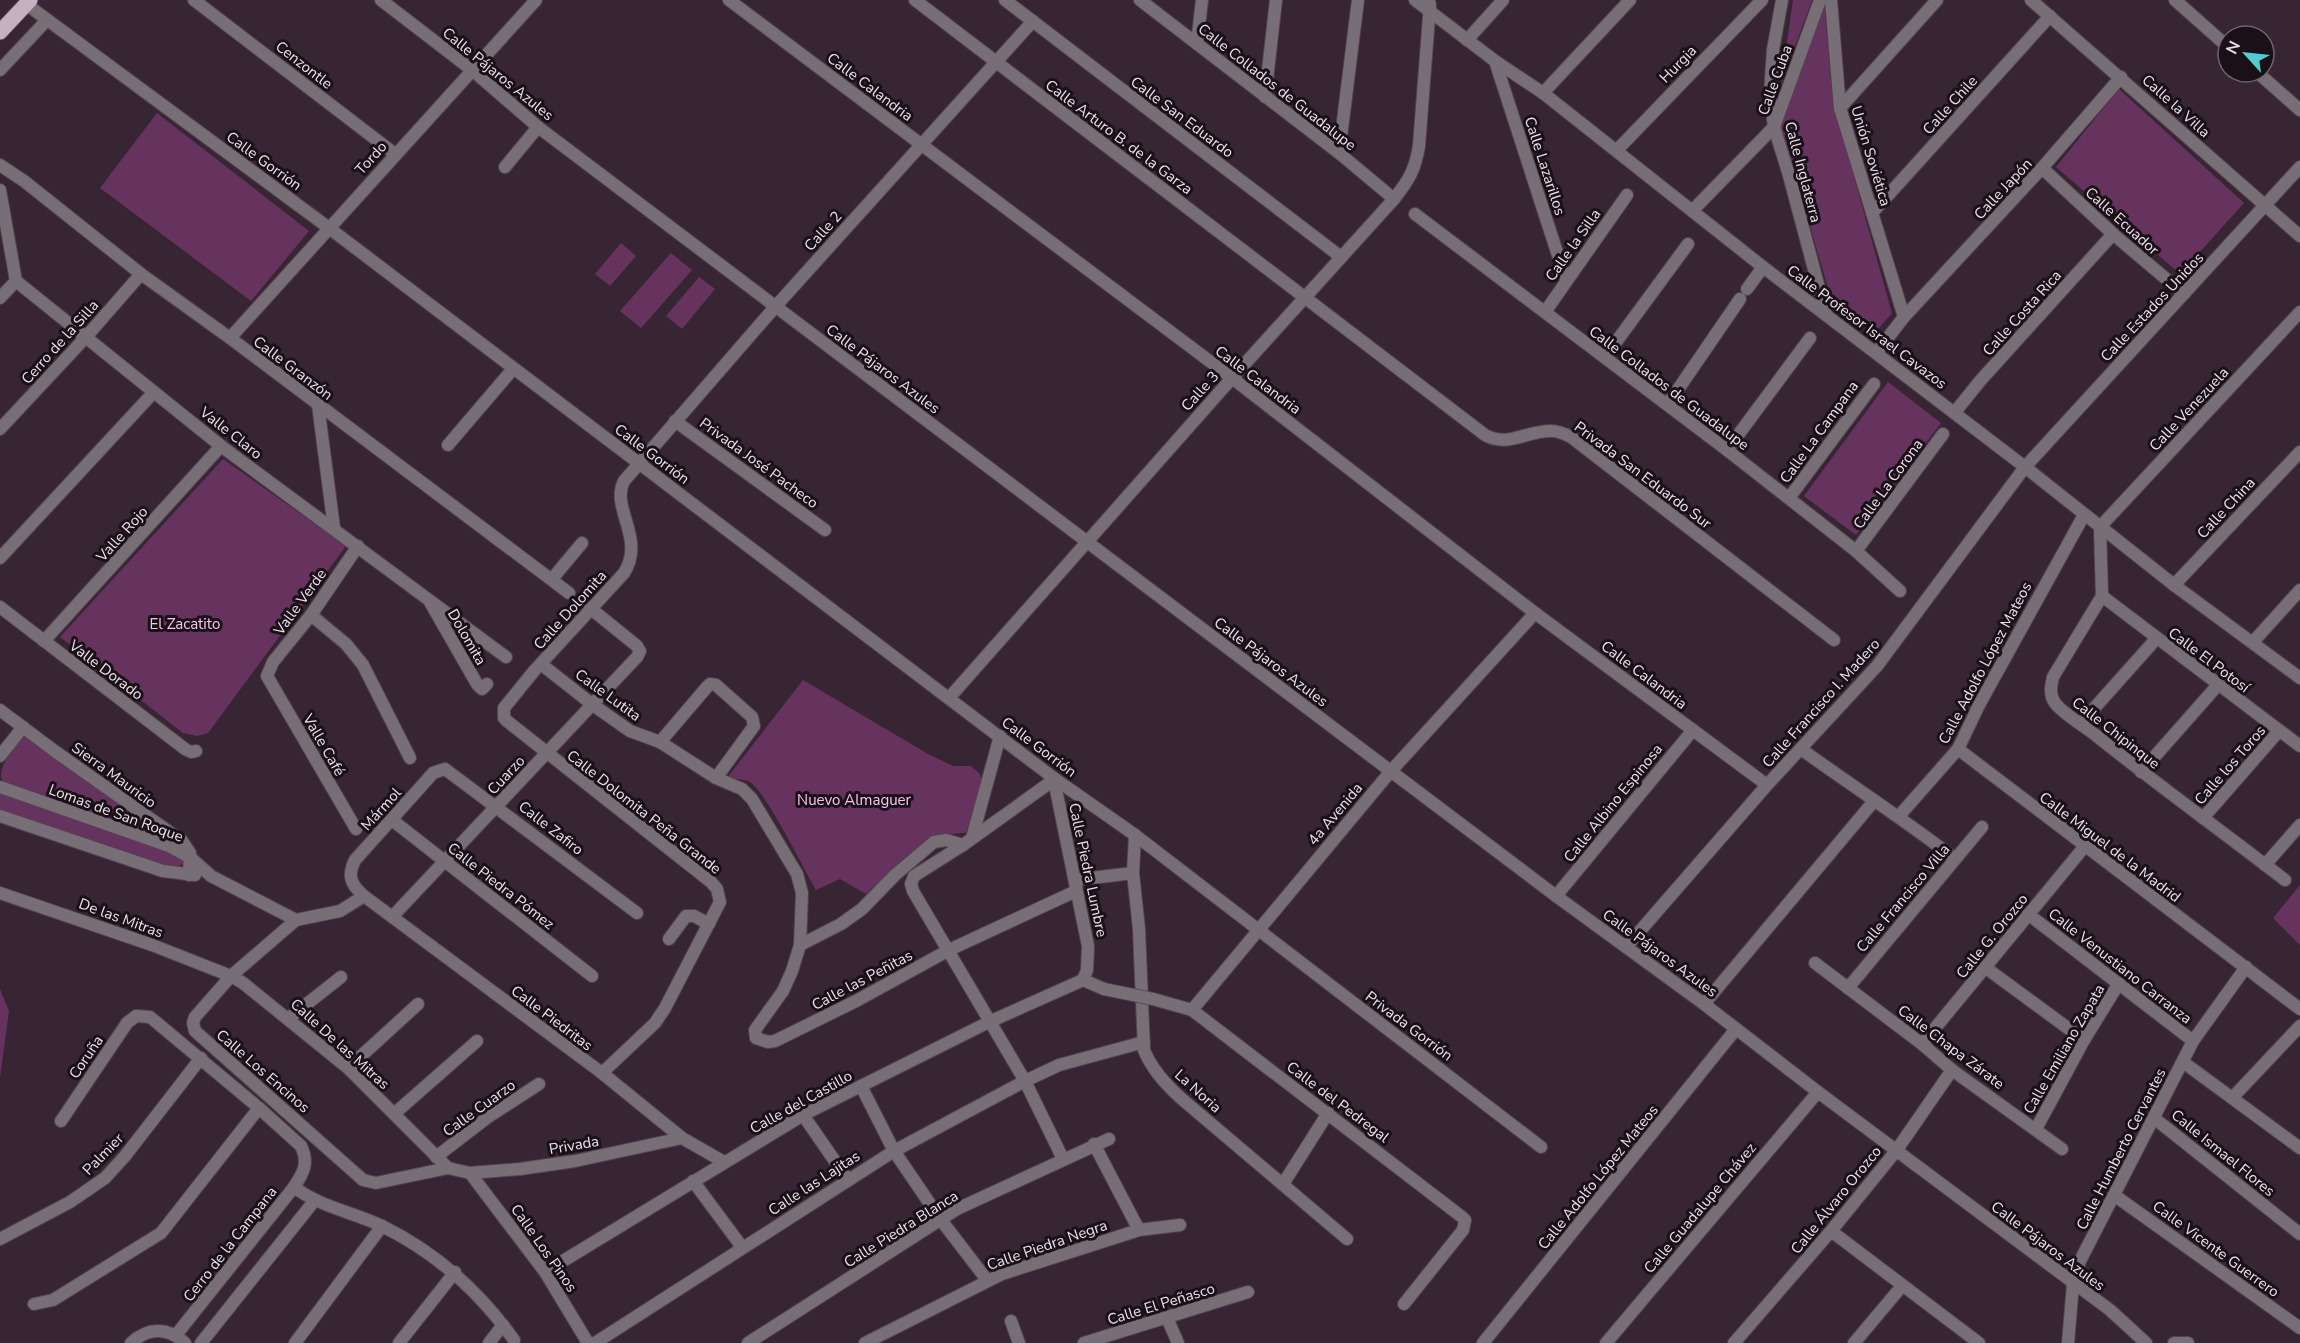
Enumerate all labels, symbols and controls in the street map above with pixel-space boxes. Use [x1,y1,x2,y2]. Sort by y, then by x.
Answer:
street label: Calle Collados de Guadalupe [1194,19,1360,155]
street label: Calle Pájaros Azules [438,23,558,125]
north arrow [2216,24,2276,84]
street label: Cenzontle [271,36,337,94]
text: N [2221,37,2246,58]
street label: Hurgia [1655,41,1701,87]
street label: Calle Cuba [1753,42,1797,118]
street label: Calle Calandria [823,48,917,126]
street label: Calle la Villa [2138,70,2214,142]
street label: Calle Chile [1918,71,1982,139]
street label: Calle San Eduardo [1126,72,1238,162]
street label: Calle Arturo B. de la Garza [1041,75,1197,199]
street label: Unión Soviética [1846,103,1896,209]
street label: Calle Lazarillos [1520,114,1570,218]
street label: Calle Inglaterra [1780,119,1826,225]
street label: Calle Gorrión [222,127,306,195]
street label: Tordo [351,137,391,179]
street label: Calle Japón [1969,154,2037,224]
street label: Calle Ecuador [2081,182,2164,260]
street label: Calle la Silla [1541,205,1605,285]
street label: Calle 2 [800,207,846,255]
street label: Calle Estados Unidos [2096,248,2208,366]
street label: Calle Profesor Israel Cavazos [1783,260,1951,394]
street label: Calle Costa Rica [1978,266,2066,360]
street label: Cerro de la Silla [17,296,103,388]
street label: Calle Pájaros Azules [822,320,944,418]
street label: Calle Collados de Guadalupe [1585,321,1753,455]
street label: Calle Granzón [249,332,337,404]
street label: Calle Calandria [1211,341,1305,419]
street label: Calle Venezuela [2145,363,2233,455]
street label: Calle 3 [1177,367,1223,415]
street label: Calle La Campana [1775,377,1863,487]
street label: Valle Claro [195,402,266,464]
street label: Privada José Pacheco [696,413,822,513]
street label: Privada San Eduardo Sur [1570,417,1716,534]
street label: Calle Gorrión [611,419,693,489]
street label: Calle La Corona [1849,435,1927,533]
street label: Calle China [2192,473,2260,543]
street label: Valle Rojo [91,502,152,567]
street label: Valle Verde [269,565,331,640]
street label: Calle Dolomita [529,566,611,654]
street label: Calle Adolfo López Mateos [1934,578,2036,748]
street label: Dolomita [443,605,491,669]
street label: Calle Pájaros Azules [1210,613,1332,711]
park label: El Zacatito [150,614,220,634]
street label: Calle El Potosí [2164,623,2255,698]
street label: Calle Francisco I. Madero [1758,634,1884,772]
street label: Valle Dorado [64,635,147,704]
street label: Calle Calandria [1597,636,1691,714]
street label: Calle Lutita [571,664,645,726]
street label: Calle Chipinque [2068,692,2164,774]
street label: Valle Café [298,709,350,780]
street label: Calle Gorrión [998,712,1080,782]
street label: Calle los Toros [2190,721,2270,809]
street label: Sierra Mauricio [68,738,160,812]
street label: Calle Albino Espinosa [1559,740,1667,866]
street label: Calle Dolomita Peña Grande [563,745,725,879]
street label: Cuarzo [483,751,529,799]
street label: Lomas de San Roque [46,779,186,847]
street label: 4a Avenida [1303,779,1367,849]
street label: Mármol [356,783,406,835]
street label: Calle Miguel de la Madrid [2035,787,2185,907]
park label: Nuevo Almaguer [797,790,912,810]
street label: Calle Zafiro [514,796,588,860]
street label: Calle Piedra Lumbre [1064,801,1112,939]
street label: Calle Piedra Pómez [443,838,559,934]
street label: Calle Francisco Villa [1852,840,1954,956]
street label: Calle G. Orozco [1952,889,2032,983]
street label: De las Mitras [76,893,166,943]
street label: Calle Pájaros Azules [1598,904,1722,1002]
street label: Calle Venustiano Carranza [2044,904,2196,1028]
street label: Calle las Peñitas [808,945,916,1015]
street label: Calle Piedritas [507,981,597,1055]
street label: Calle Emiliano Zapata [2019,981,2109,1117]
street label: Privada Gorrión [1361,987,1457,1065]
street label: Calle De las Mitras [286,994,394,1094]
street label: Calle Chapa Zárate [1894,1000,2008,1094]
street label: Calle Los Encinos [212,1025,314,1117]
street label: Coruña [64,1031,108,1083]
street label: Calle del Pedregal [1283,1057,1394,1148]
street label: La Noria [1170,1065,1226,1117]
street label: Calle Humberto Cervantes [2072,1065,2170,1233]
street label: Calle del Castillo [746,1066,856,1138]
street label: Calle Cuarzo [439,1075,519,1141]
street label: Calle Adolfo López Mateos [1533,1100,1663,1254]
street label: Calle Ismael Flores [2167,1105,2279,1201]
street label: Palmier [78,1128,128,1179]
street label: Privada [547,1131,601,1159]
street label: Calle Guadalupe Chávez [1639,1138,1761,1278]
street label: Calle Álvaro Orozco [1786,1142,1886,1258]
street label: Calle las Lajitas [764,1146,864,1220]
street label: Cerro de la Campana [179,1182,281,1306]
street label: Calle Piedra Blanca [840,1186,962,1272]
street label: Calle Vicente Guerrero [2149,1196,2283,1302]
street label: Calle Pájaros Azules [1987,1197,2109,1295]
street label: Calle Los Pinos [506,1200,582,1296]
street label: Calle Piedra Negra [984,1215,1110,1275]
street label: Calle El Peñasco [1105,1278,1217,1330]

